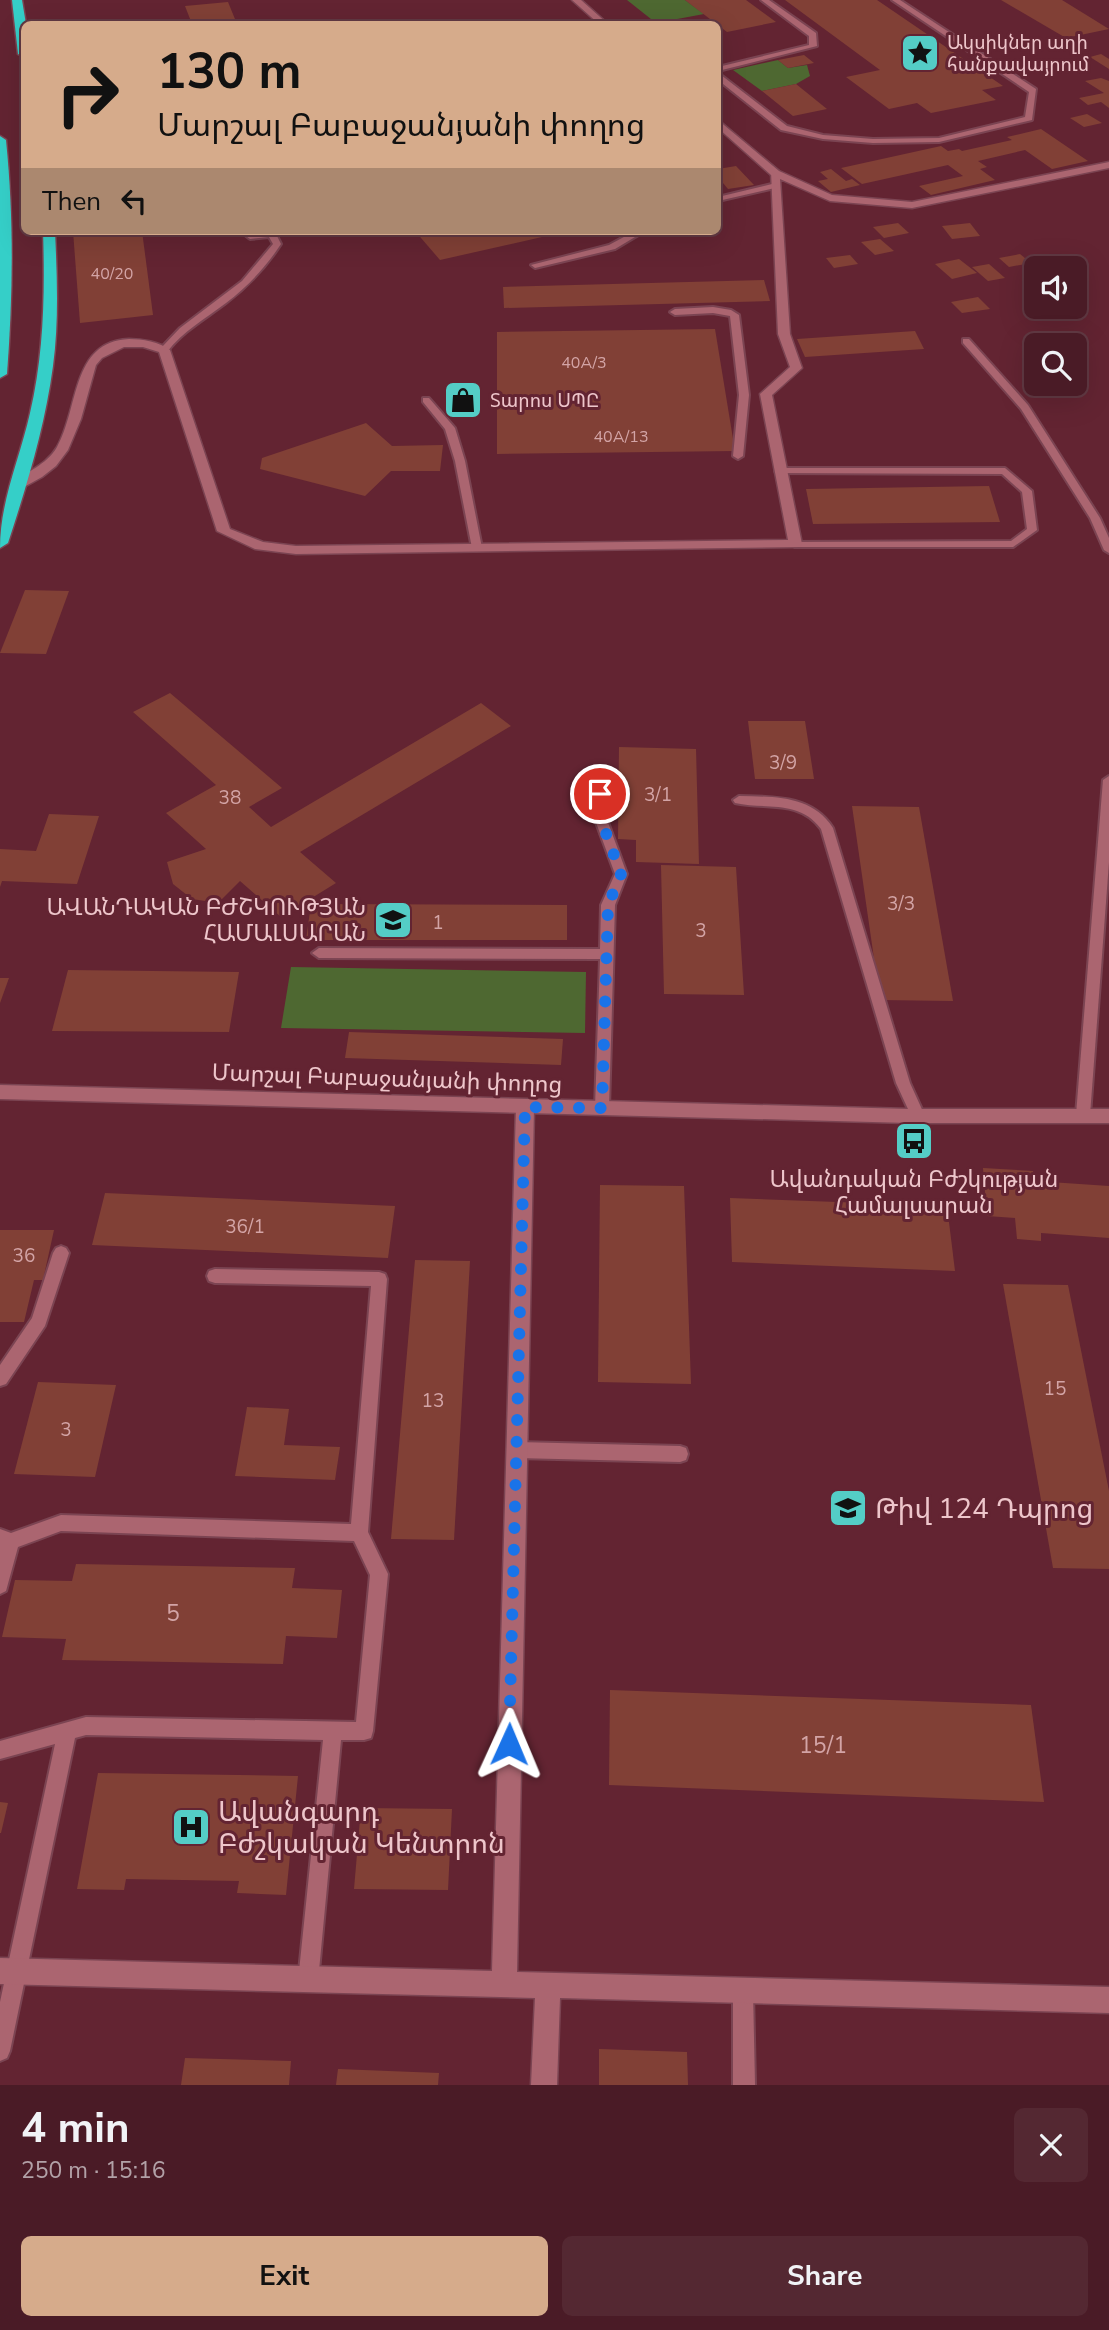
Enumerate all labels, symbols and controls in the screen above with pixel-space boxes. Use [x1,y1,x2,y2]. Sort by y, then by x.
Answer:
place label: Ակսիկներ աղի հանքավայրում [947,30,1089,78]
place icon: Ակսիկներ աղի հանքավայրում [899,32,941,74]
text: 130 m [157,38,301,105]
icon: right [42,49,133,140]
text: Մարշալ Բաբաջանյանի փողոց [157,104,645,147]
icon: left [115,182,153,220]
text: Then [42,184,101,219]
map controls [1024,256,1087,396]
button: sound [1024,256,1087,319]
house number: 40/20 [91,263,133,285]
button: search [1024,333,1087,396]
house number: 40А/3 [561,352,607,374]
shop icon: Տարոս ՍՊԸ [442,379,484,421]
place label: Տարոս ՍՊԸ [490,388,599,414]
house number: 40А/13 [593,426,649,448]
house number: 3/9 [769,750,797,776]
pin [570,764,630,824]
icon: arrive [581,775,619,813]
house number: 3/1 [644,782,672,808]
house number: 38 [219,785,241,811]
house number: 3/3 [887,891,915,917]
place label: ԱՎԱՆԴԱԿԱՆ ԲԺՇԿՈՒԹՅԱՆ ՀԱՄԱԼՍԱՐԱՆ [46,892,366,949]
school or university icon: ԱՎԱՆԴԱԿԱՆ ԲԺՇԿՈՒԹՅԱՆ ՀԱՄԱԼՍԱՐԱՆ [372,899,414,941]
house number: 1 [432,910,444,936]
house number: 3 [695,918,707,944]
street label: Մարշալ Բաբաջանյանի փողոց [211,1057,563,1100]
bus stop icon: Ավանդական Բժշկության Համալսարան [893,1120,935,1162]
place label: Ավանդական Բժշկության Համալսարան [770,1164,1058,1221]
house number: 36/1 [225,1214,265,1240]
house number: 36 [13,1243,35,1269]
house number: 15 [1044,1376,1066,1402]
house number: 13 [422,1388,444,1414]
house number: 3 [60,1417,72,1443]
school or university icon: Թիվ 124 Դպրոց [827,1487,869,1529]
place label: Թիվ 124 Դպրոց [875,1490,1093,1528]
house number: 5 [166,1598,180,1629]
position arrow [472,1707,546,1781]
house number: 15/1 [799,1730,847,1761]
place label: Ավանգարդ Բժշկական Կենտրոն [218,1793,505,1863]
hospital icon: Ավանգարդ Բժշկական Կենտրոն [170,1806,212,1848]
text: 4 min [21,2100,130,2157]
button: close [1014,2108,1088,2182]
text: 250 m · 15:16 [21,2155,166,2186]
button: Exit [21,2236,548,2316]
button: Share [562,2236,1088,2316]

